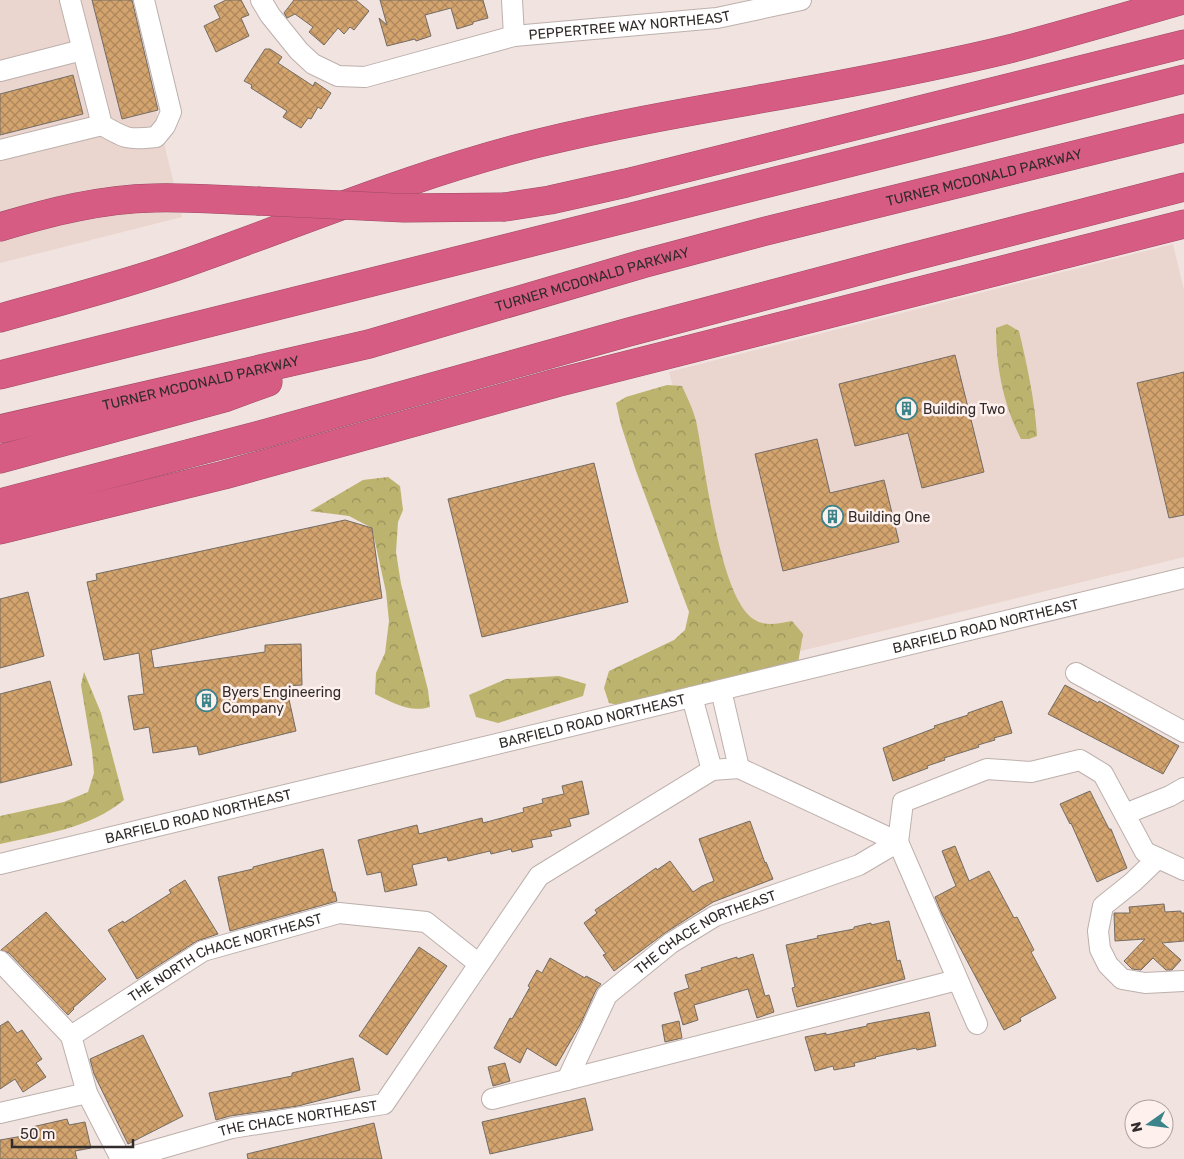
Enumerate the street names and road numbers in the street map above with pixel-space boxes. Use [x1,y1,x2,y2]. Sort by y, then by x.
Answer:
street label: PEPPERTREE WAY NORTHEAST [528,7,732,44]
street label: TURNER MCDONALD PARKWAY [884,145,1084,210]
street label: TURNER MCDONALD PARKWAY [493,244,691,316]
street label: TURNER MCDONALD PARKWAY [101,352,301,414]
street label: BARFIELD ROAD NORTHEAST [891,596,1081,657]
street label: BARFIELD ROAD NORTHEAST [497,691,687,752]
street label: BARFIELD ROAD NORTHEAST [104,786,293,847]
street label: THE CHACE NORTHEAST [631,887,779,978]
street label: THE NORTH CHACE NORTHEAST [125,910,324,1006]
street label: THE CHACE NORTHEAST [217,1097,379,1140]

